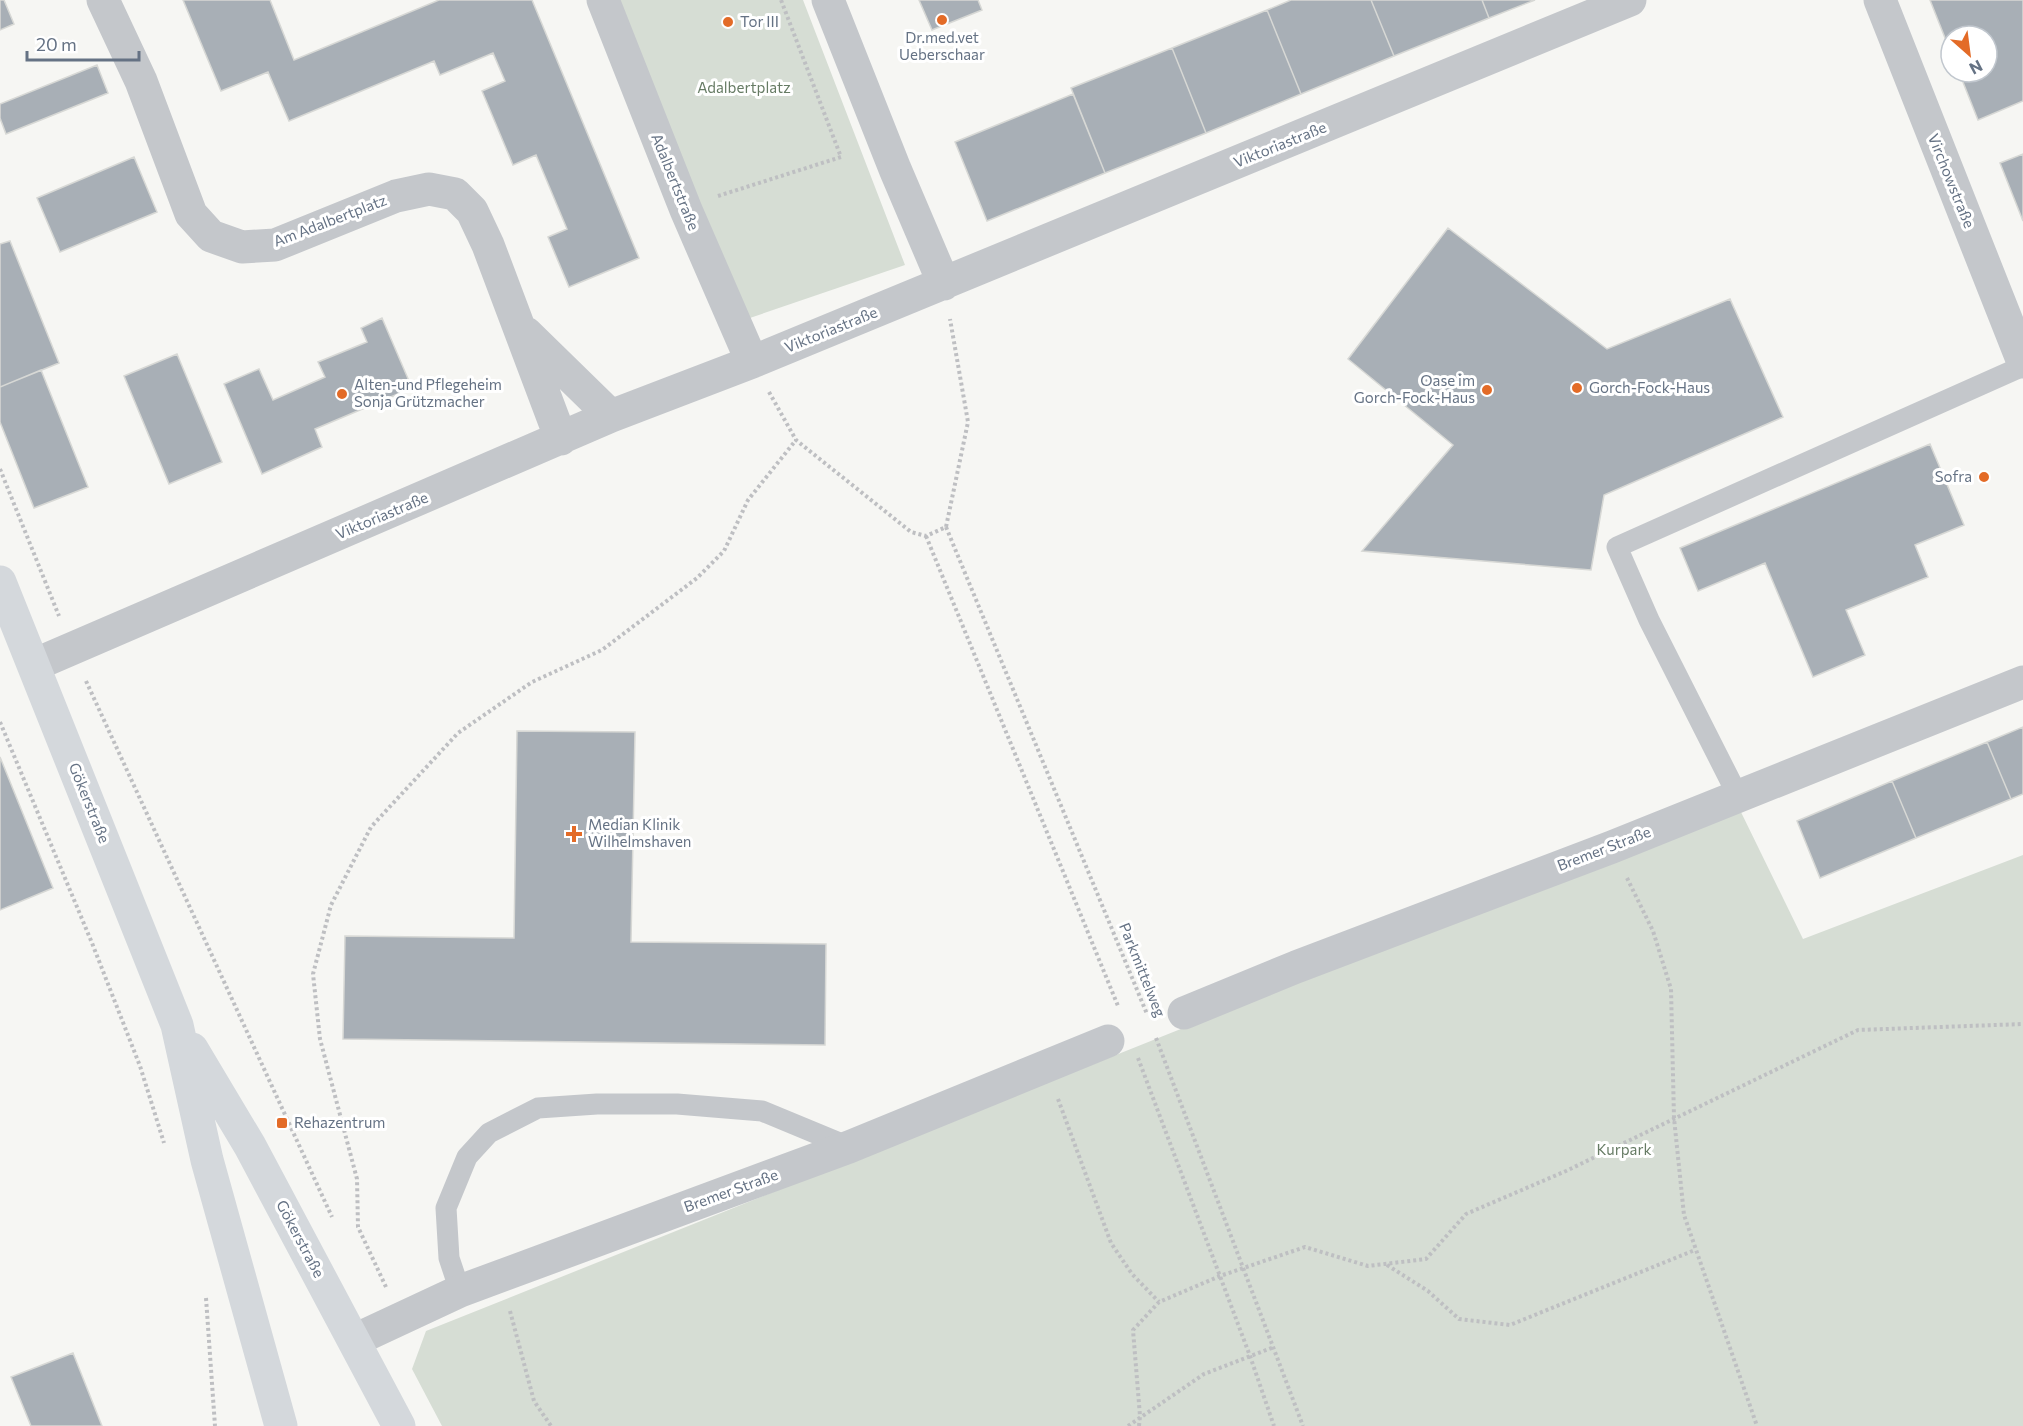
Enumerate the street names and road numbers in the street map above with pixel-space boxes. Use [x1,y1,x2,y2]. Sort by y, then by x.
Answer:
street label: Viktoriastraße [1231,117,1329,171]
street label: Adalbertstraße [648,131,704,233]
street label: Virchowstraße [1925,131,1979,231]
street label: Am Adalbertplatz [271,190,389,250]
street label: Viktoriastraße [782,302,880,356]
street label: Viktoriastraße [333,487,431,543]
street label: Gökerstraße [66,760,114,845]
street label: Bremer Straße [1554,822,1653,874]
street label: Parkmittelweg [1116,920,1170,1019]
street label: Bremer Straße [681,1165,780,1215]
street label: Gökerstraße [273,1197,329,1280]

